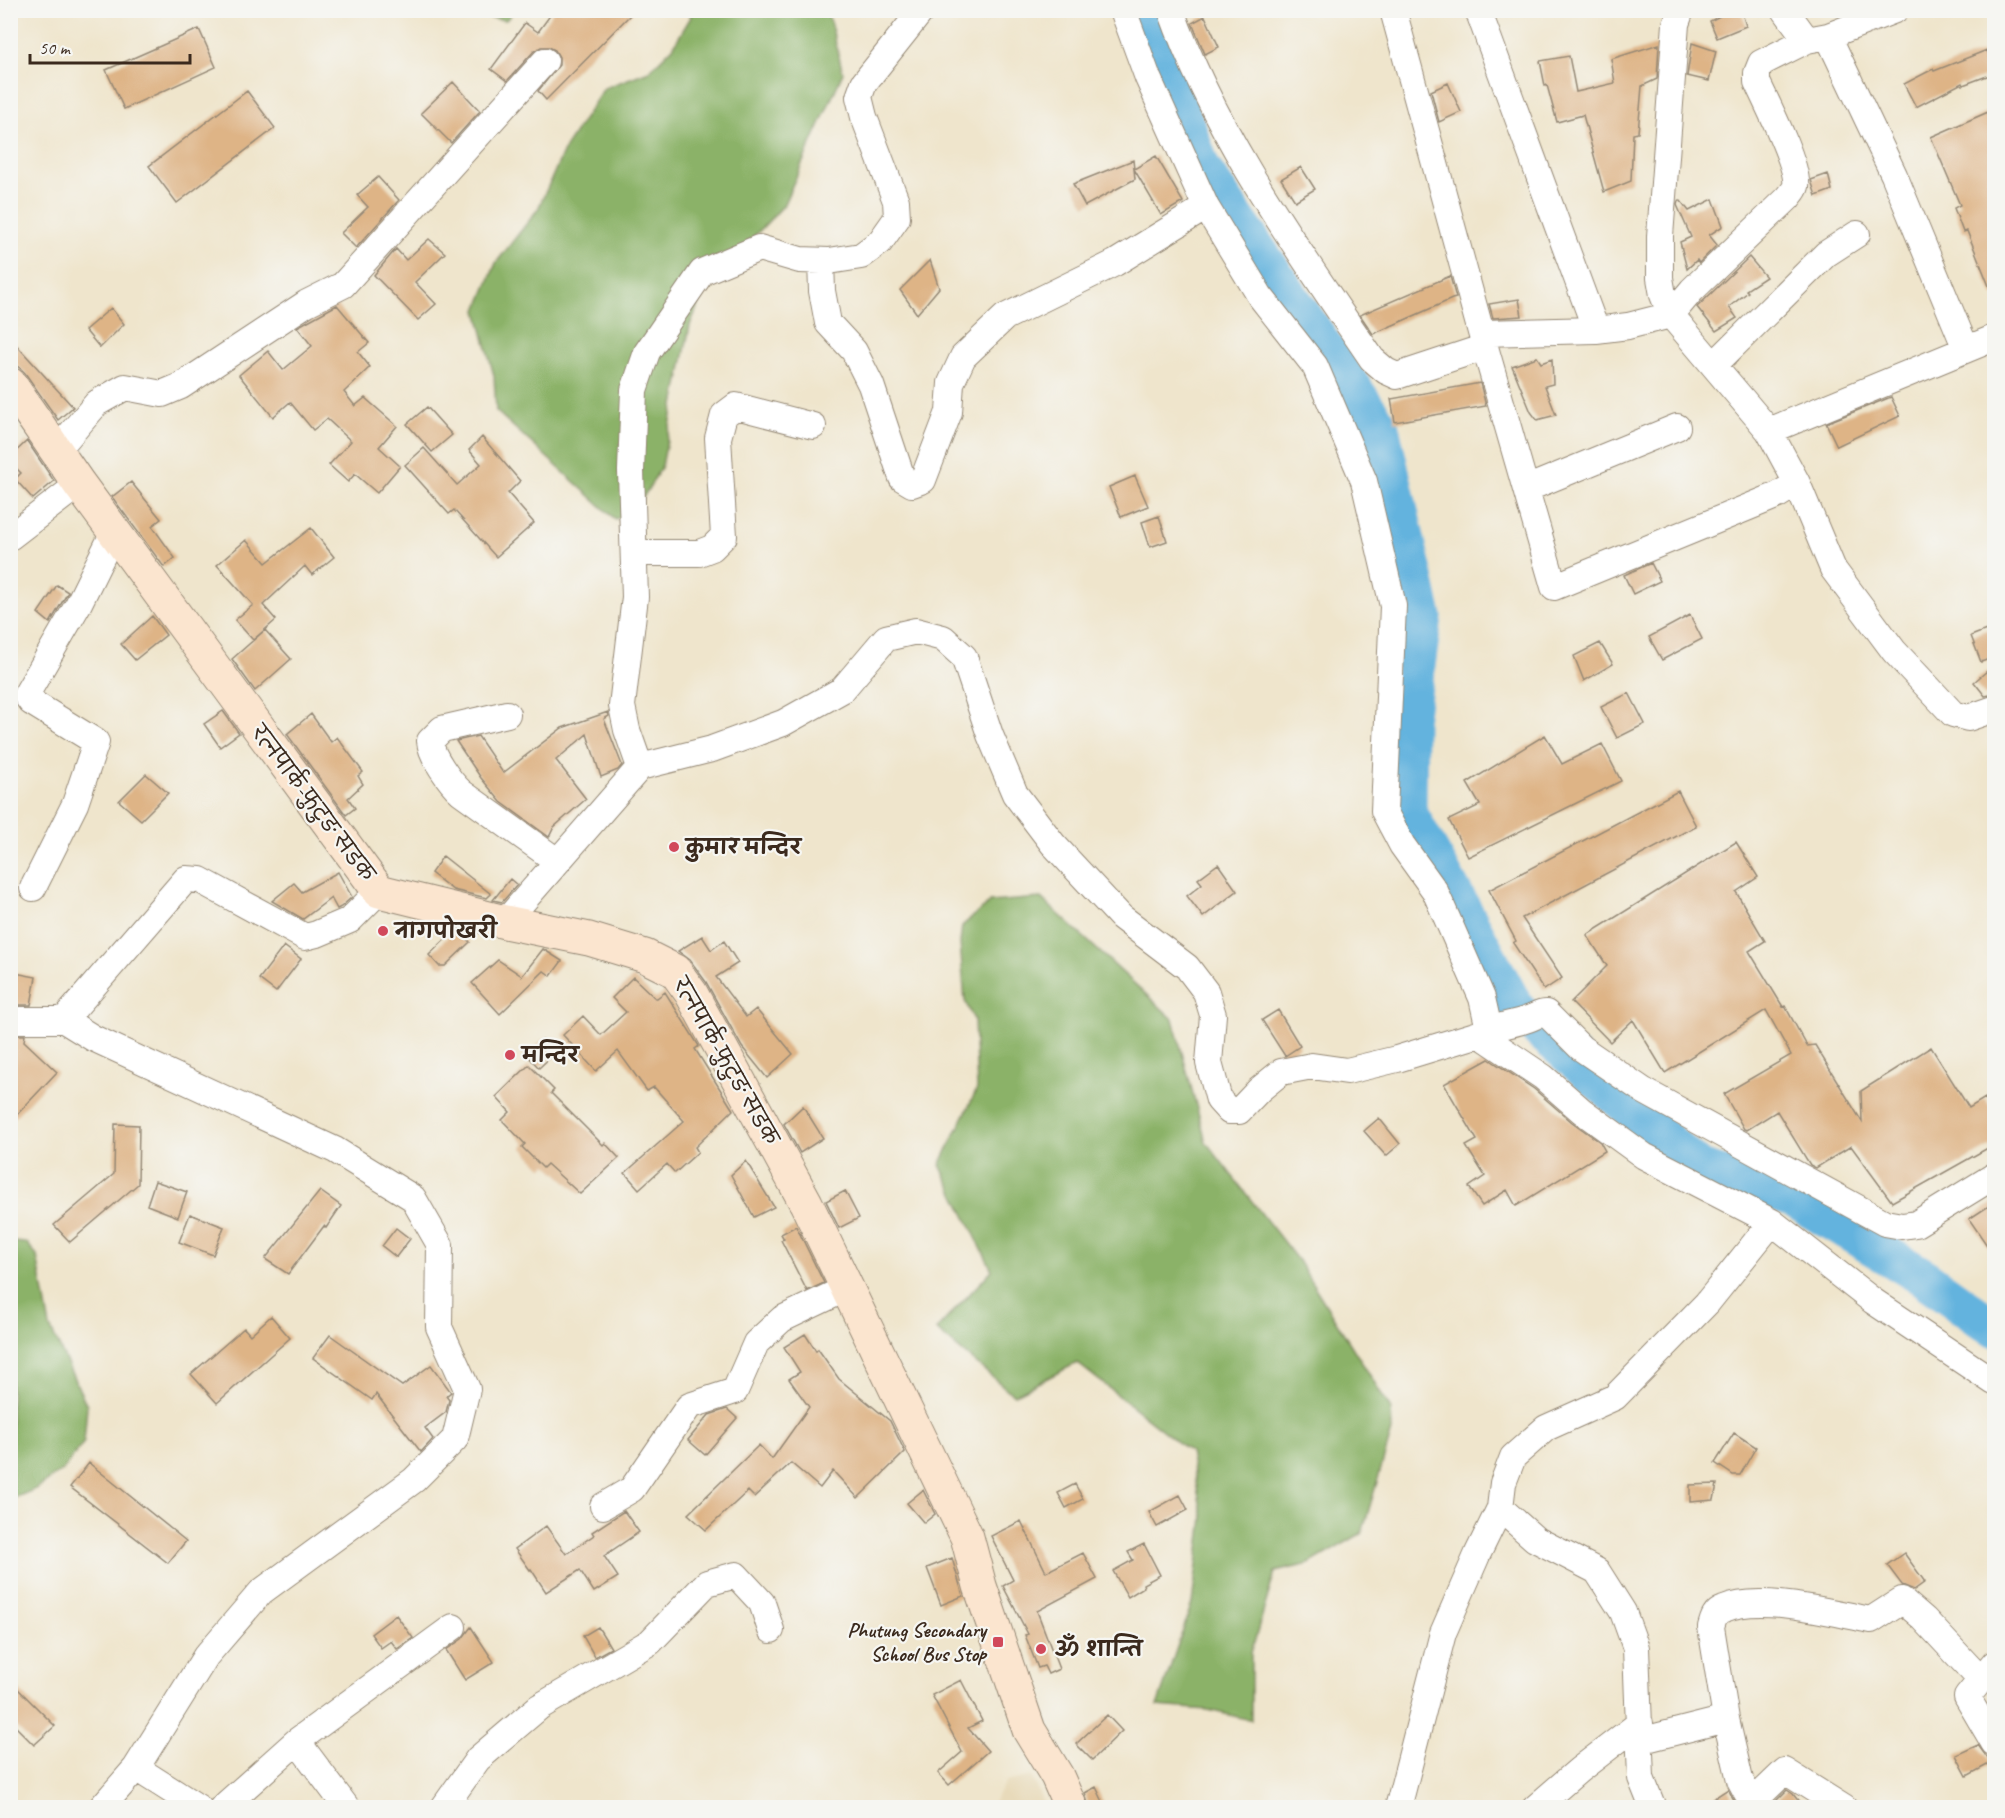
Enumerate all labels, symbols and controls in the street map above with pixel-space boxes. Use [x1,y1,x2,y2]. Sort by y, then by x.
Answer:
scale bar [30,27,190,65]
text: 50 m [39,37,72,59]
street label: रत्नपार्क-फुटुङ सडक [243,717,384,890]
place label: कुमार मन्दिर [684,831,802,862]
marker: कुमार मन्दिर [667,840,681,854]
place label: नागपोखरी [393,914,498,944]
marker: नागपोखरी [376,924,390,938]
street label: रत्नपार्क-फुटुङ सडक [664,970,789,1152]
place label: मन्दिर [520,1039,580,1068]
marker: मन्दिर [503,1048,517,1062]
place label: Phutung Secondary School Bus Stop [847,1617,989,1667]
place label: ॐ शान्ति [1053,1633,1144,1662]
marker: Phutung Secondary School Bus Stop [991,1635,1005,1649]
marker: ॐ शान्ति [1034,1642,1048,1656]

